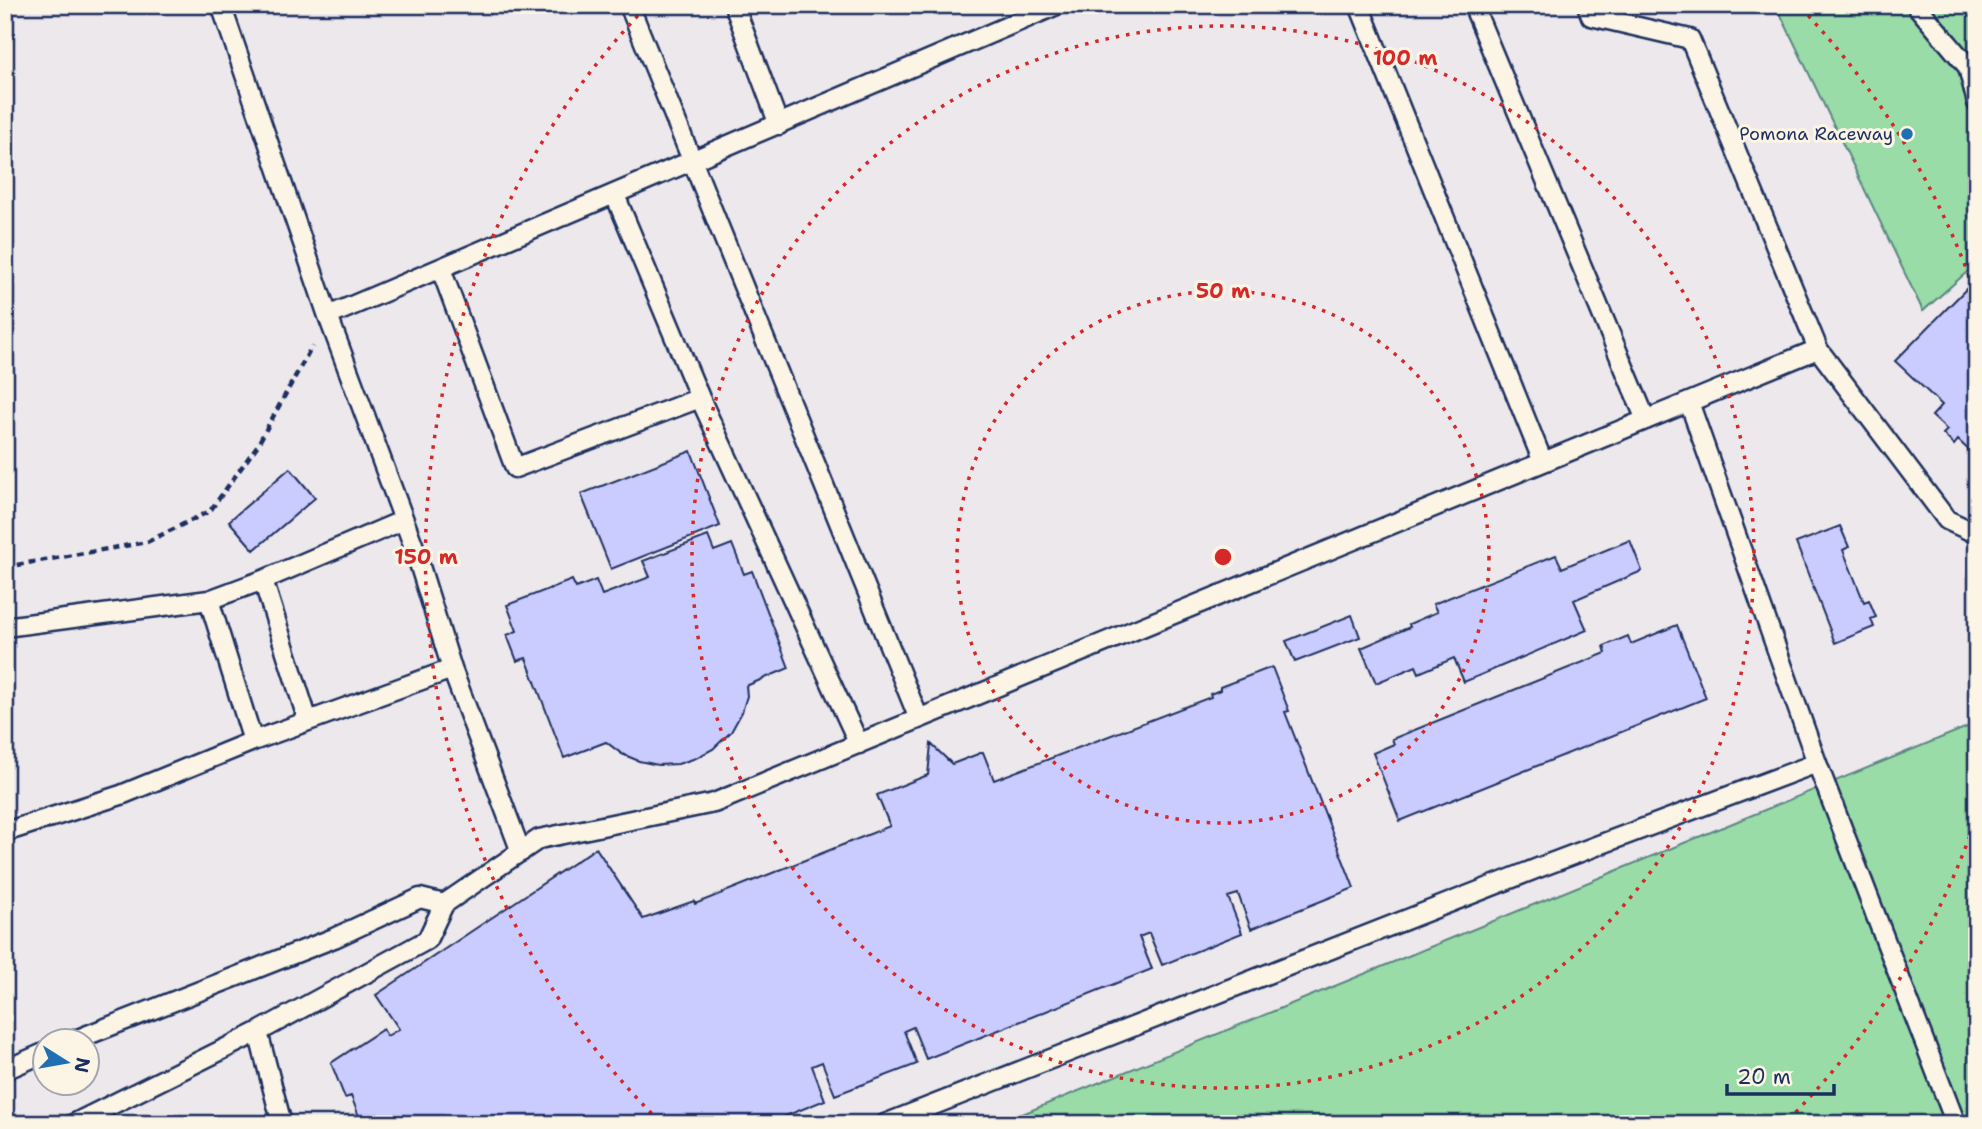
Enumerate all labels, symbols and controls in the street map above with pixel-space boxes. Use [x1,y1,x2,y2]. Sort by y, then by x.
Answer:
text: 100 m [1373,44,1437,72]
place label: Pomona Raceway [1739,122,1893,146]
marker: Pomona Raceway [1899,126,1915,142]
text: 50 m [1196,277,1250,305]
text: 150 m [394,543,458,571]
centre of rings [1211,545,1235,569]
north arrow [32,1028,102,1098]
scale bar [1727,1052,1833,1096]
text: N [68,1055,96,1075]
text: 20 m [1737,1063,1791,1091]

